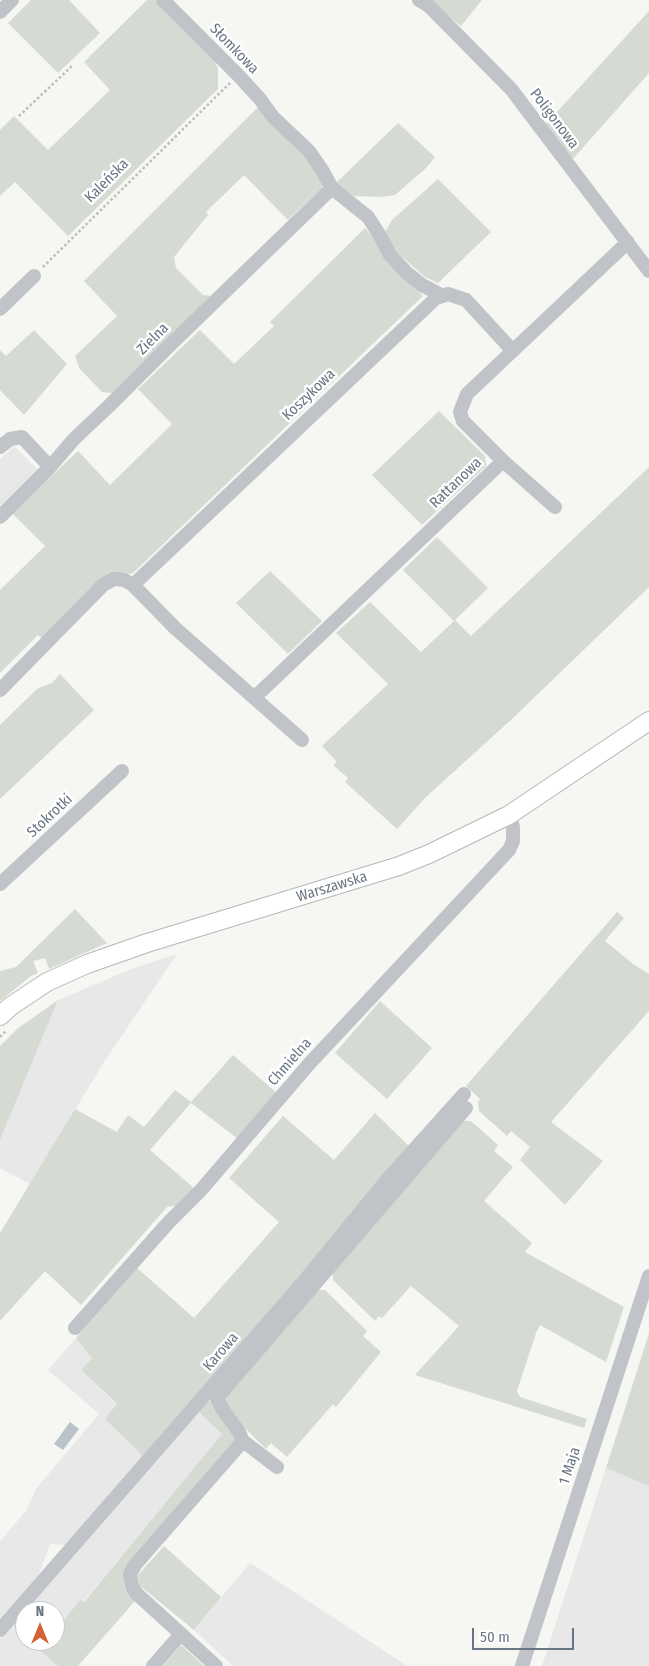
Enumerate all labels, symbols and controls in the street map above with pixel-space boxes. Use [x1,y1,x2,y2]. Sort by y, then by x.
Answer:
street label: Słomkowa [206,20,262,78]
street label: Poligonowa [526,85,582,153]
street label: Kaleńska [81,155,133,207]
street label: Zielna [133,319,173,359]
street label: Koszykowa [279,365,339,425]
street label: Rattanowa [426,454,486,512]
street label: Stokrotki [24,791,76,841]
street label: Warszawska [294,868,370,906]
street label: Chmielna [264,1034,316,1090]
street label: Karowa [199,1329,243,1375]
street label: 1 Maja [556,1445,584,1487]
north arrow [15,1601,65,1651]
text: N [36,1603,44,1620]
scale bar [474,1618,576,1650]
text: 50 m [480,1628,510,1646]

